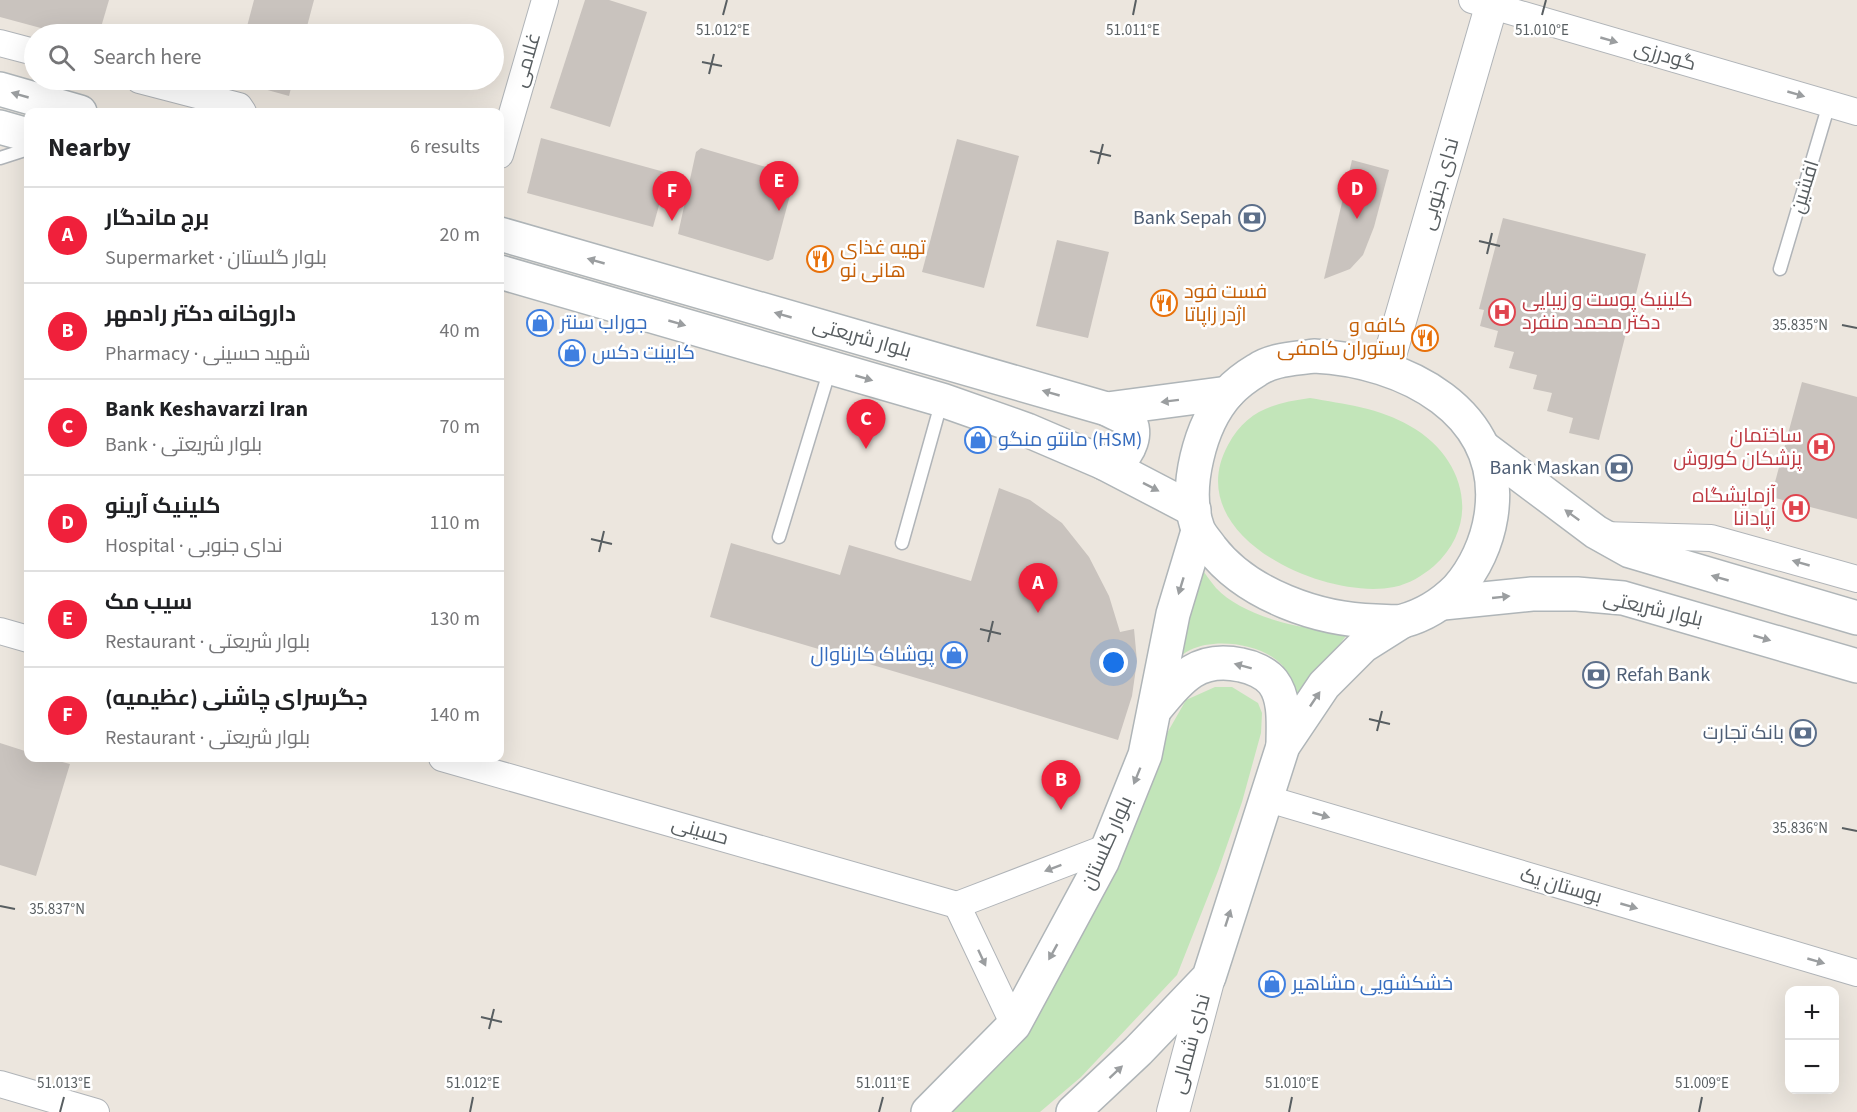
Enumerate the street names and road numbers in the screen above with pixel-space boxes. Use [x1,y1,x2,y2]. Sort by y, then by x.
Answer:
street label: غلامی [506,29,548,91]
street label: گودرزی [1631,34,1699,78]
street label: ندای جنوبی [1413,135,1467,233]
street label: افشین [1784,157,1826,217]
street label: بلوار شریعتی [809,311,915,365]
street label: بلوار شریعتی [1600,584,1706,634]
street label: بلوار گلستان [1074,792,1140,894]
street label: حسینی [668,810,732,852]
street label: بوستان یک [1517,861,1605,911]
street label: ندای شمالی [1164,991,1218,1097]

